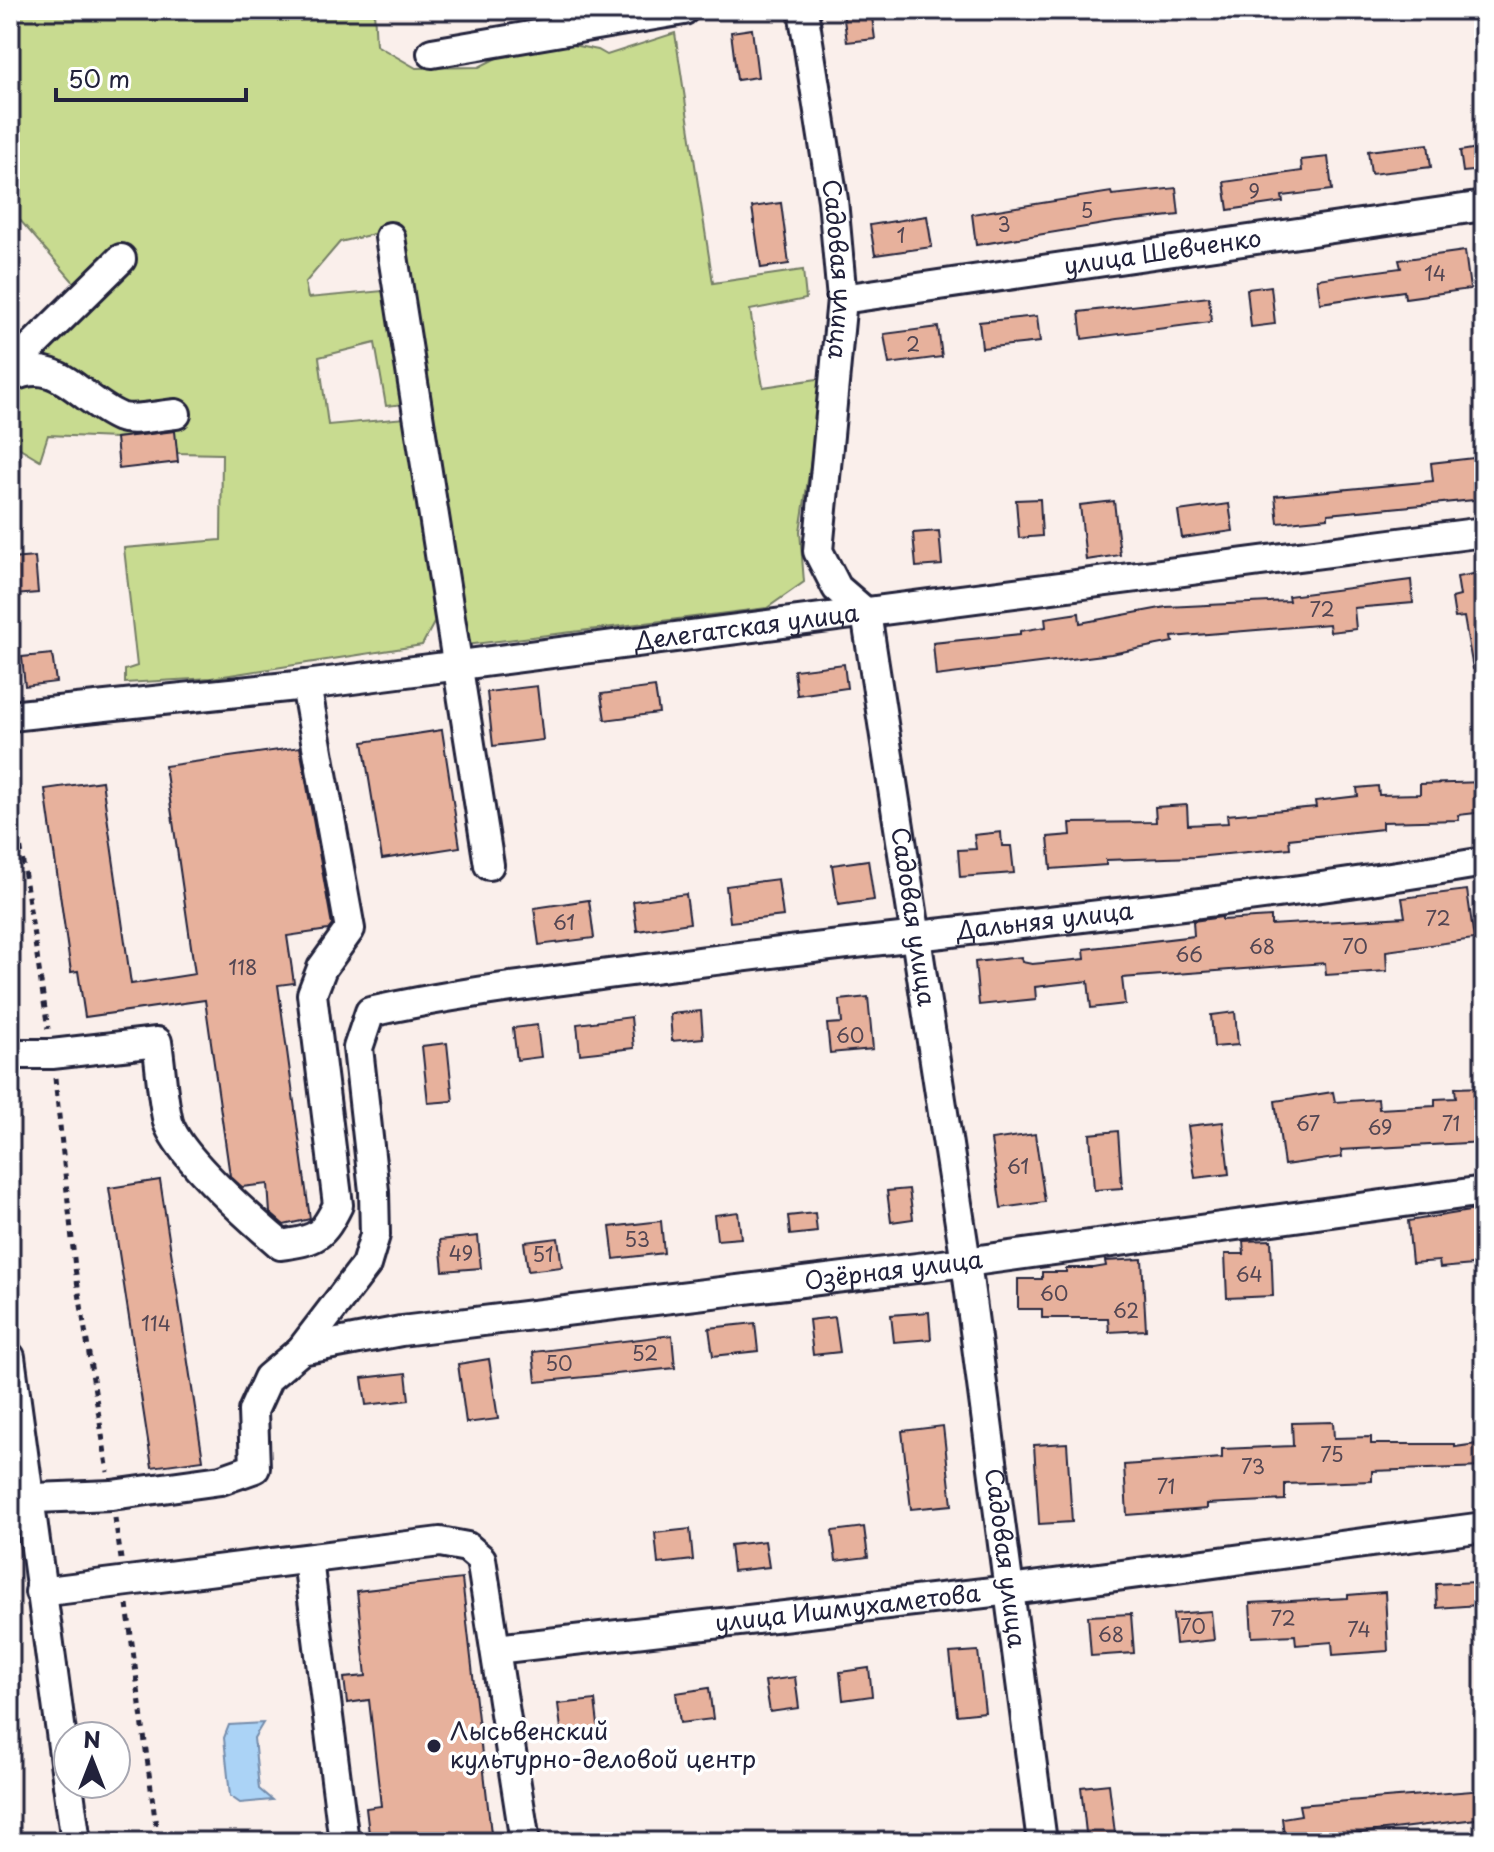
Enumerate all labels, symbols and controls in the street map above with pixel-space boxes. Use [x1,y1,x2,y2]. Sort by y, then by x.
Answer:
scale bar [56,52,246,102]
text: 50 m [68,60,130,96]
street label: Садовая улица [814,176,862,361]
house number: 9 [1248,176,1260,206]
house number: 5 [1081,195,1093,225]
house number: 3 [997,209,1011,239]
street label: улица Шевченко [1061,218,1263,283]
house number: 1 [897,220,905,250]
house number: 14 [1424,258,1446,288]
house number: 2 [906,329,920,359]
street label: Делегатская улица [631,593,861,658]
house number: 72 [1309,594,1335,624]
street label: Садовая улица [883,824,946,1008]
street label: Дальняя улица [953,891,1135,947]
house number: 72 [1425,903,1451,933]
house number: 61 [553,907,575,937]
house number: 68 [1249,931,1275,961]
house number: 70 [1342,931,1368,961]
house number: 66 [1175,939,1203,969]
house number: 118 [228,952,258,982]
house number: 60 [836,1020,864,1050]
house number: 67 [1296,1108,1320,1138]
house number: 71 [1442,1108,1460,1138]
house number: 69 [1367,1112,1393,1142]
house number: 61 [1007,1151,1029,1181]
house number: 53 [624,1224,650,1254]
house number: 49 [449,1238,473,1268]
house number: 51 [532,1239,554,1269]
street label: Озёрная улица [802,1240,985,1298]
house number: 64 [1235,1259,1263,1289]
house number: 60 [1040,1278,1068,1308]
house number: 62 [1113,1295,1139,1325]
house number: 114 [141,1308,171,1338]
house number: 52 [632,1338,658,1368]
house number: 50 [545,1348,573,1378]
house number: 75 [1320,1439,1344,1469]
house number: 73 [1241,1451,1265,1481]
street label: Садовая улица [977,1466,1036,1650]
house number: 71 [1157,1471,1175,1501]
street label: улица Ишмухаметова [713,1574,982,1640]
house number: 72 [1270,1603,1296,1633]
house number: 70 [1180,1611,1206,1641]
house number: 74 [1347,1614,1371,1644]
house number: 68 [1098,1619,1124,1649]
place label: Лысьвенский культурно-деловой центр [450,1712,756,1776]
north arrow [52,1720,132,1800]
text: N [83,1722,101,1755]
marker: Лысьвенский культурно-деловой центр [425,1737,443,1755]

